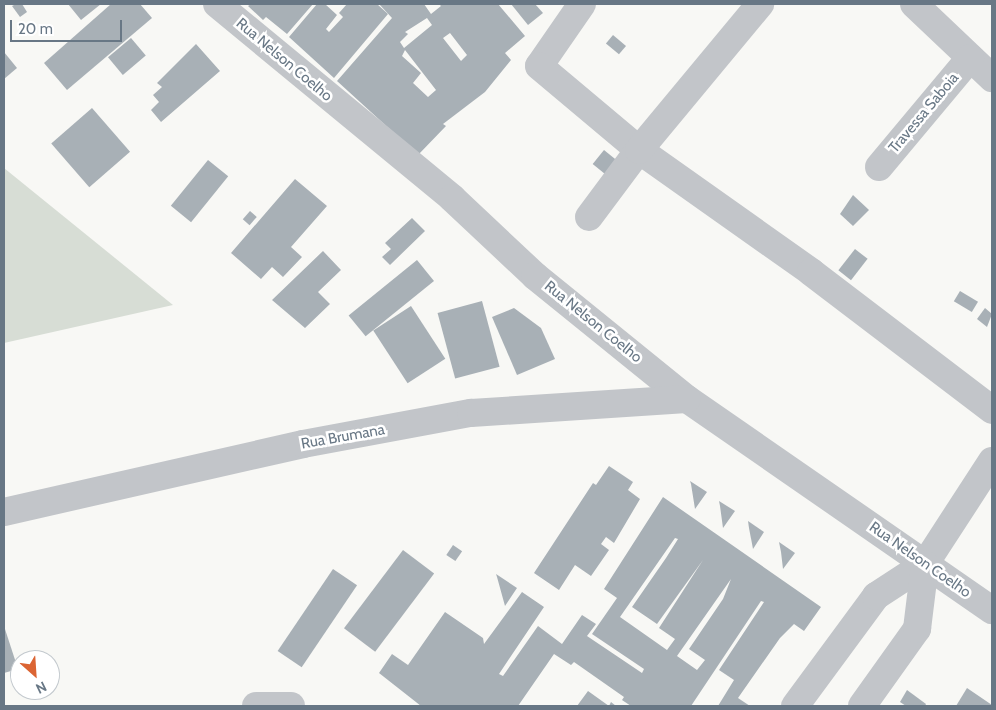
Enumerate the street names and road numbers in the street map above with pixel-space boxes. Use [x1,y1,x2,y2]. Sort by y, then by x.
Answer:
street label: Rua Nelson Coelho [232,15,336,105]
street label: Travessa Saboia [885,69,963,157]
street label: Rua Nelson Coelho [541,277,645,367]
street label: Rua Brumana [300,421,386,453]
street label: Rua Nelson Coelho [866,518,974,602]

